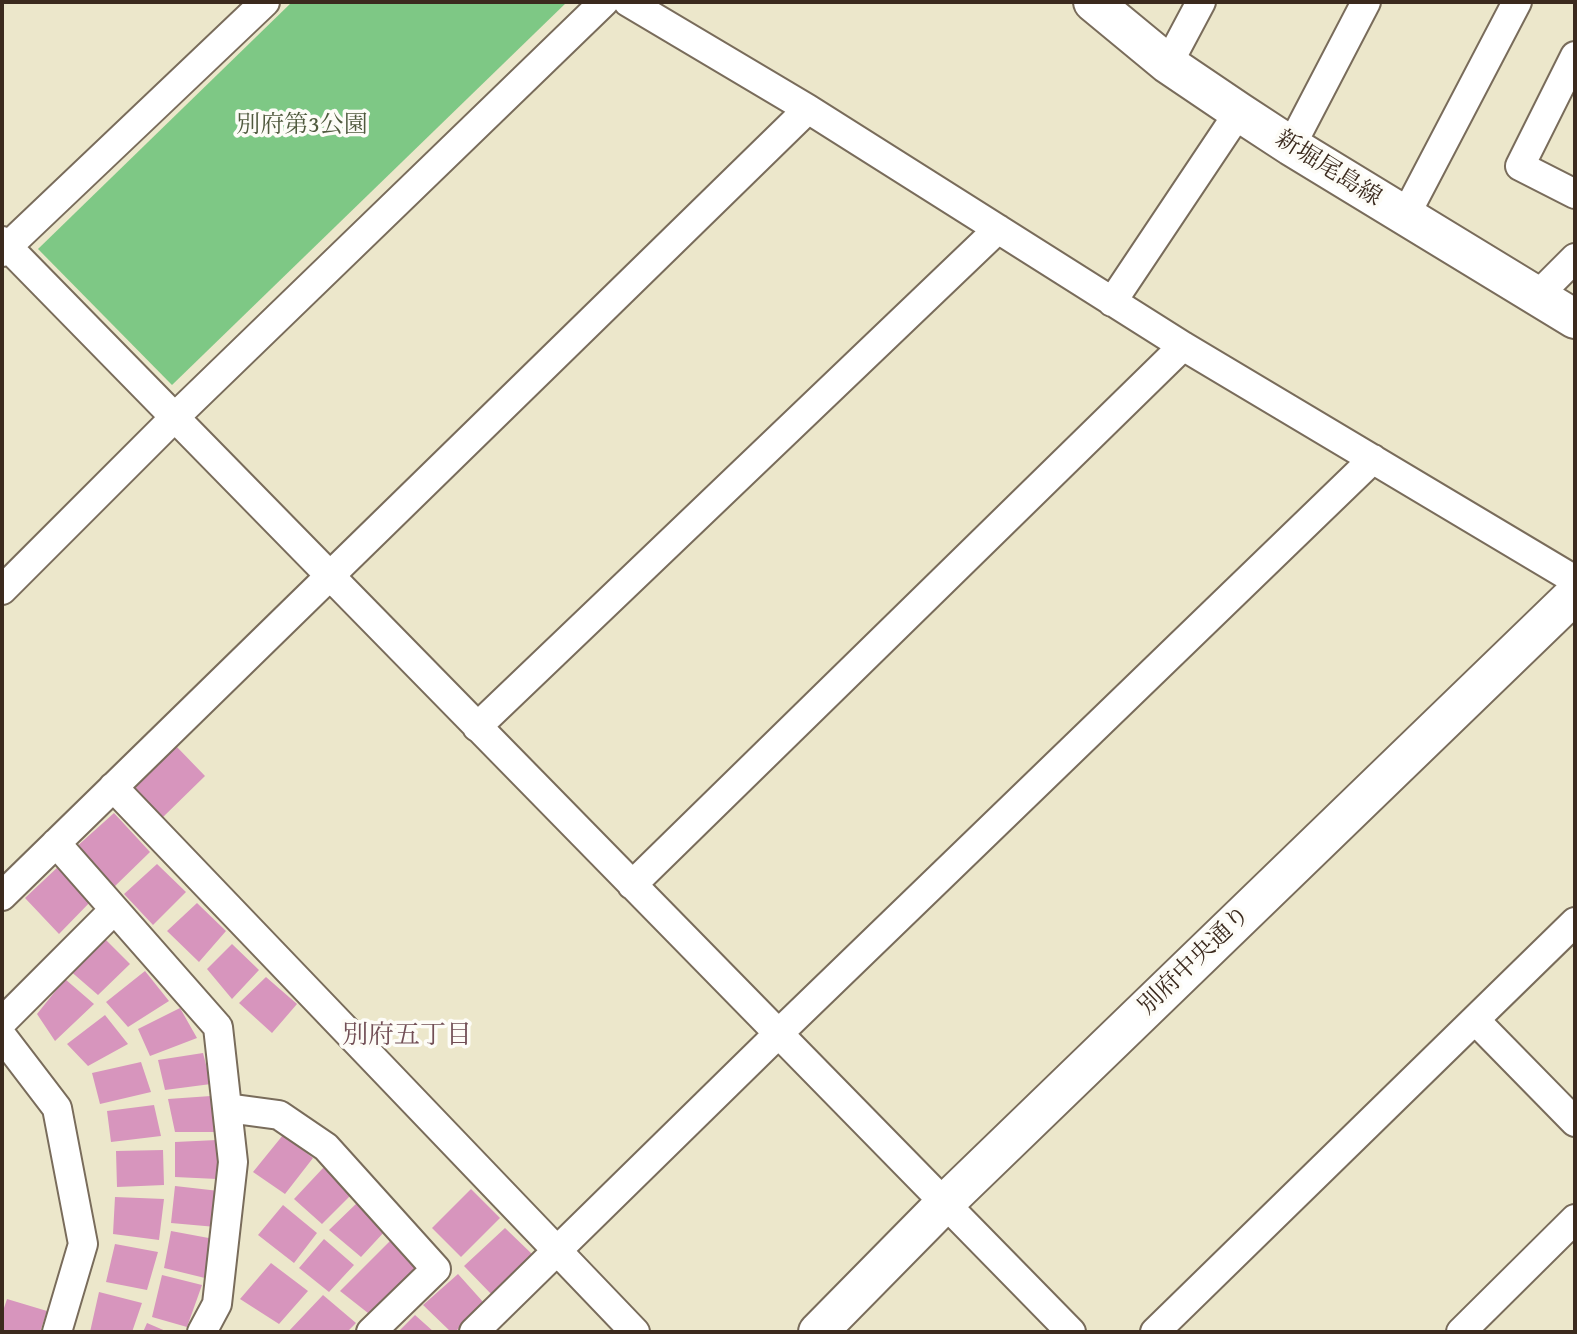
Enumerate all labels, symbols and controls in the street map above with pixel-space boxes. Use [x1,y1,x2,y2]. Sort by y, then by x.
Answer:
park label: 別府第3公園 [236,112,368,140]
street label: 新堀尾島線 [1269,125,1387,213]
street label: 別府中央通り [1133,901,1257,1021]
district label: 別府五丁目 [342,1020,472,1052]

